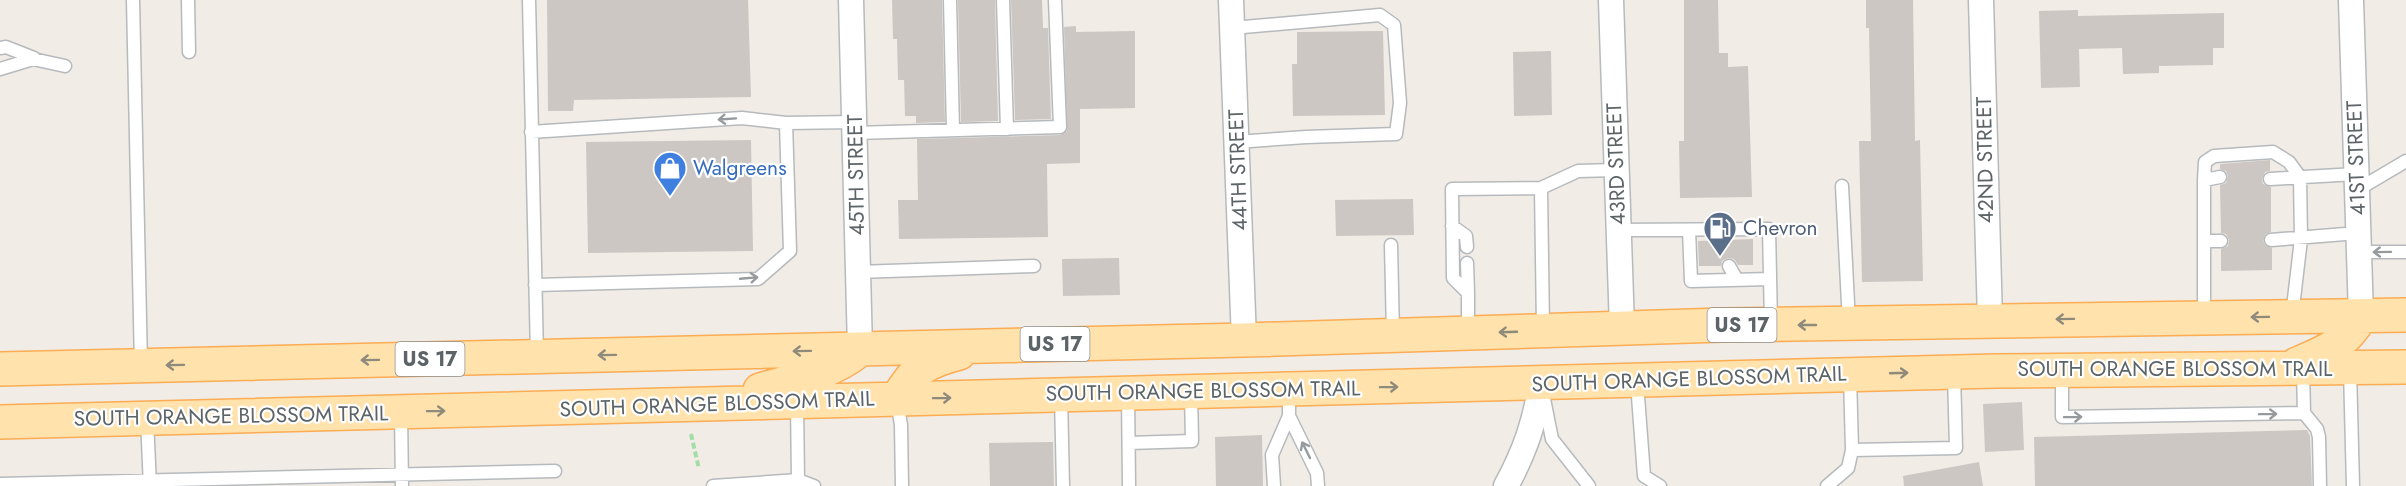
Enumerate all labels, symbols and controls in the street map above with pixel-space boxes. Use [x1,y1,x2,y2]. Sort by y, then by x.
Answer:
street label: 42ND STREET [1969,96,2001,224]
street label: 41ST STREET [2339,100,2373,216]
street label: 43RD STREET [1599,102,1633,225]
street label: 44TH STREET [1221,109,1255,231]
one-way arrow [718,114,738,125]
street label: 45TH STREET [840,114,872,236]
shop icon: Walgreens [652,150,688,197]
place label: Walgreens [693,153,787,183]
fuel station icon: Chevron [1702,210,1738,257]
place label: Chevron [1743,213,1818,243]
one-way arrow [2373,246,2393,258]
one-way arrow [739,273,759,284]
road number: US 17 [1708,308,1776,342]
one-way arrow [2251,311,2271,323]
one-way arrow [2056,313,2076,325]
one-way arrow [1798,319,1818,331]
one-way arrow [1498,326,1518,337]
road number: US 17 [1020,327,1090,361]
road number: US 17 [396,342,464,376]
one-way arrow [792,345,812,356]
one-way arrow [597,349,617,361]
one-way arrow [360,354,380,366]
street label: SOUTH ORANGE BLOSSOM TRAIL [2018,354,2333,384]
street label: SOUTH ORANGE BLOSSOM TRAIL [1531,358,1847,399]
one-way arrow [165,359,185,371]
one-way arrow [1888,368,1908,379]
street label: SOUTH ORANGE BLOSSOM TRAIL [1045,373,1361,409]
one-way arrow [1378,381,1398,392]
street label: SOUTH ORANGE BLOSSOM TRAIL [559,383,875,424]
one-way arrow [931,392,951,403]
street label: SOUTH ORANGE BLOSSOM TRAIL [73,398,389,434]
one-way arrow [426,406,446,417]
one-way arrow [2258,408,2278,419]
one-way arrow [2063,411,2083,423]
one-way arrow [1300,442,1312,460]

